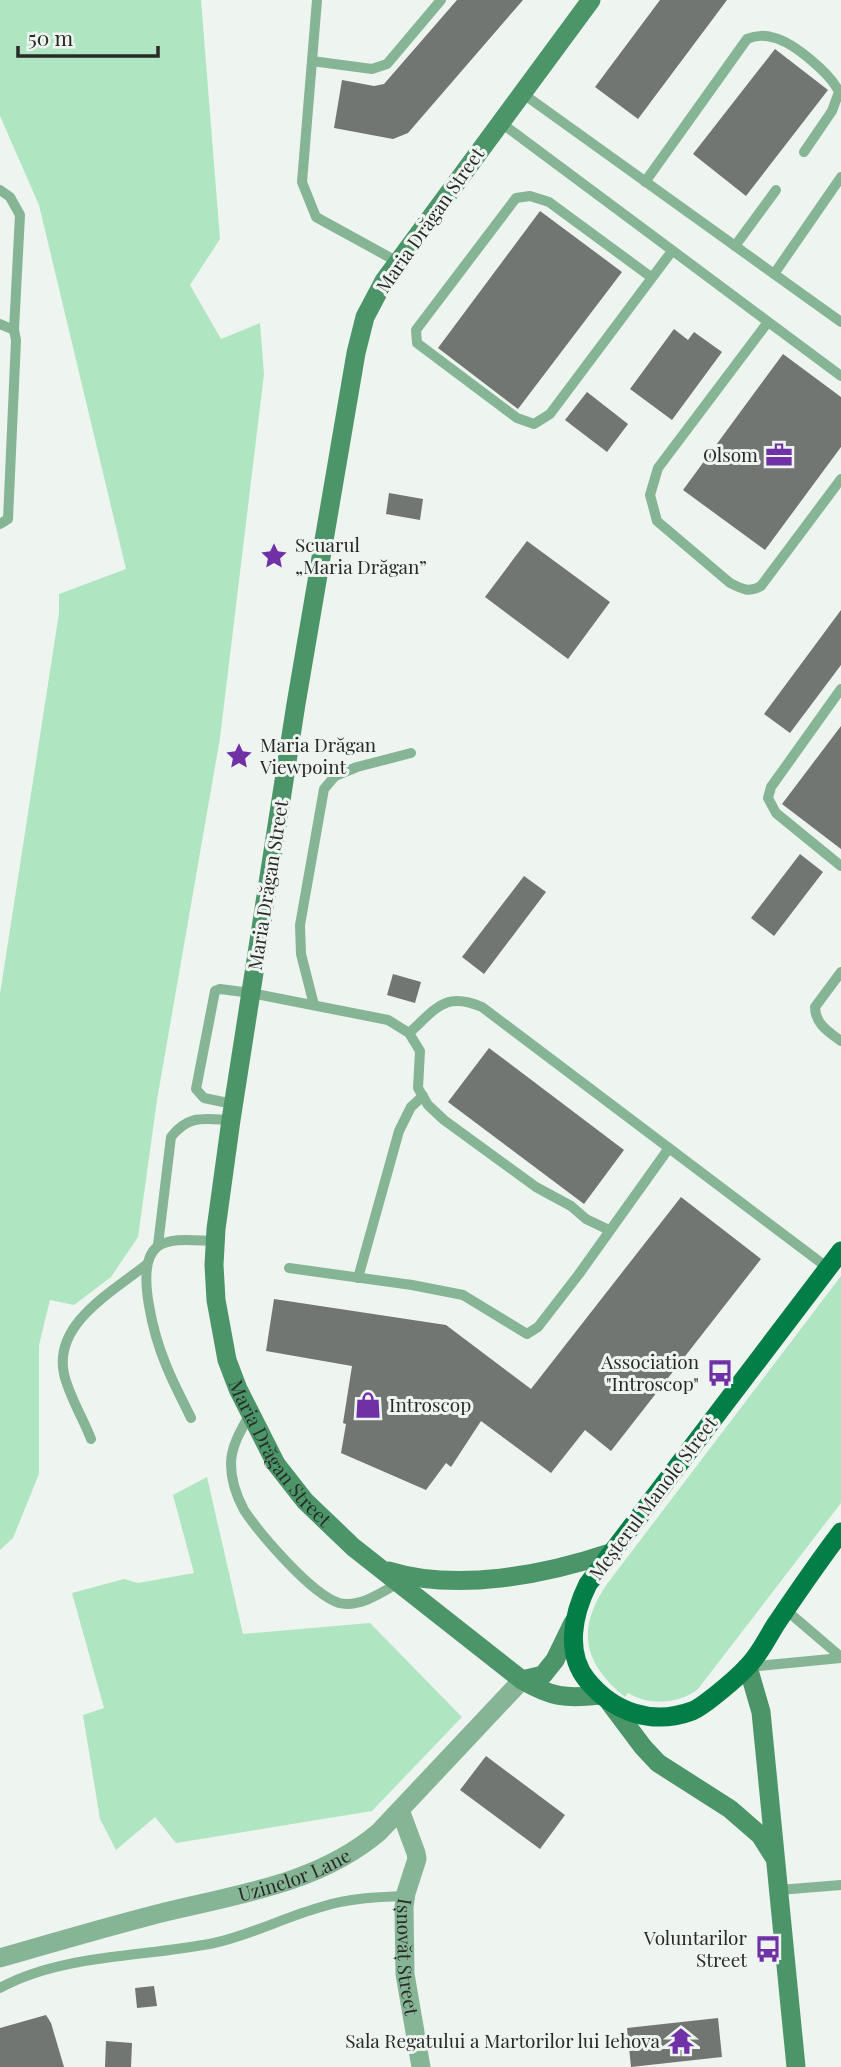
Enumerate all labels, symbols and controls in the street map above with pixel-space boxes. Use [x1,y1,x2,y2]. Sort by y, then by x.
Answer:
scale bar [18,14,158,58]
text: 50 m [28,23,74,51]
street label: Maria Drăgan Street [369,141,489,297]
office icon: Olsom [764,440,794,470]
place label: Olsom [703,441,758,467]
place label: Scuarul „Maria Drăgan” [295,531,427,579]
place icon: Scuarul „Maria Drăgan” [259,541,289,571]
place label: Maria Drăgan Viewpoint [259,731,377,779]
place icon: Maria Drăgan Viewpoint [224,741,254,771]
street label: Maria Drăgan Street [241,798,293,972]
place label: Association "Introscop" [600,1348,700,1396]
bus stop icon: Association "Introscop" [705,1358,735,1388]
street label: Maria Drăgan Street [224,1375,338,1532]
shop icon: Introscop [353,1390,383,1420]
place label: Introscop [389,1391,471,1417]
street label: Meșterul Manole Street [582,1410,722,1584]
street label: Uzinelor Lane [235,1841,355,1907]
street label: Ișnovăț Street [392,1897,426,2018]
place label: Voluntarilor Street [643,1924,748,1972]
bus stop icon: Voluntarilor Street [753,1934,783,1964]
temple icon: Sala Regatului a Martorilor lui Iehova [666,2026,696,2056]
place label: Sala Regatului a Martorilor lui Iehova [345,2027,661,2053]

